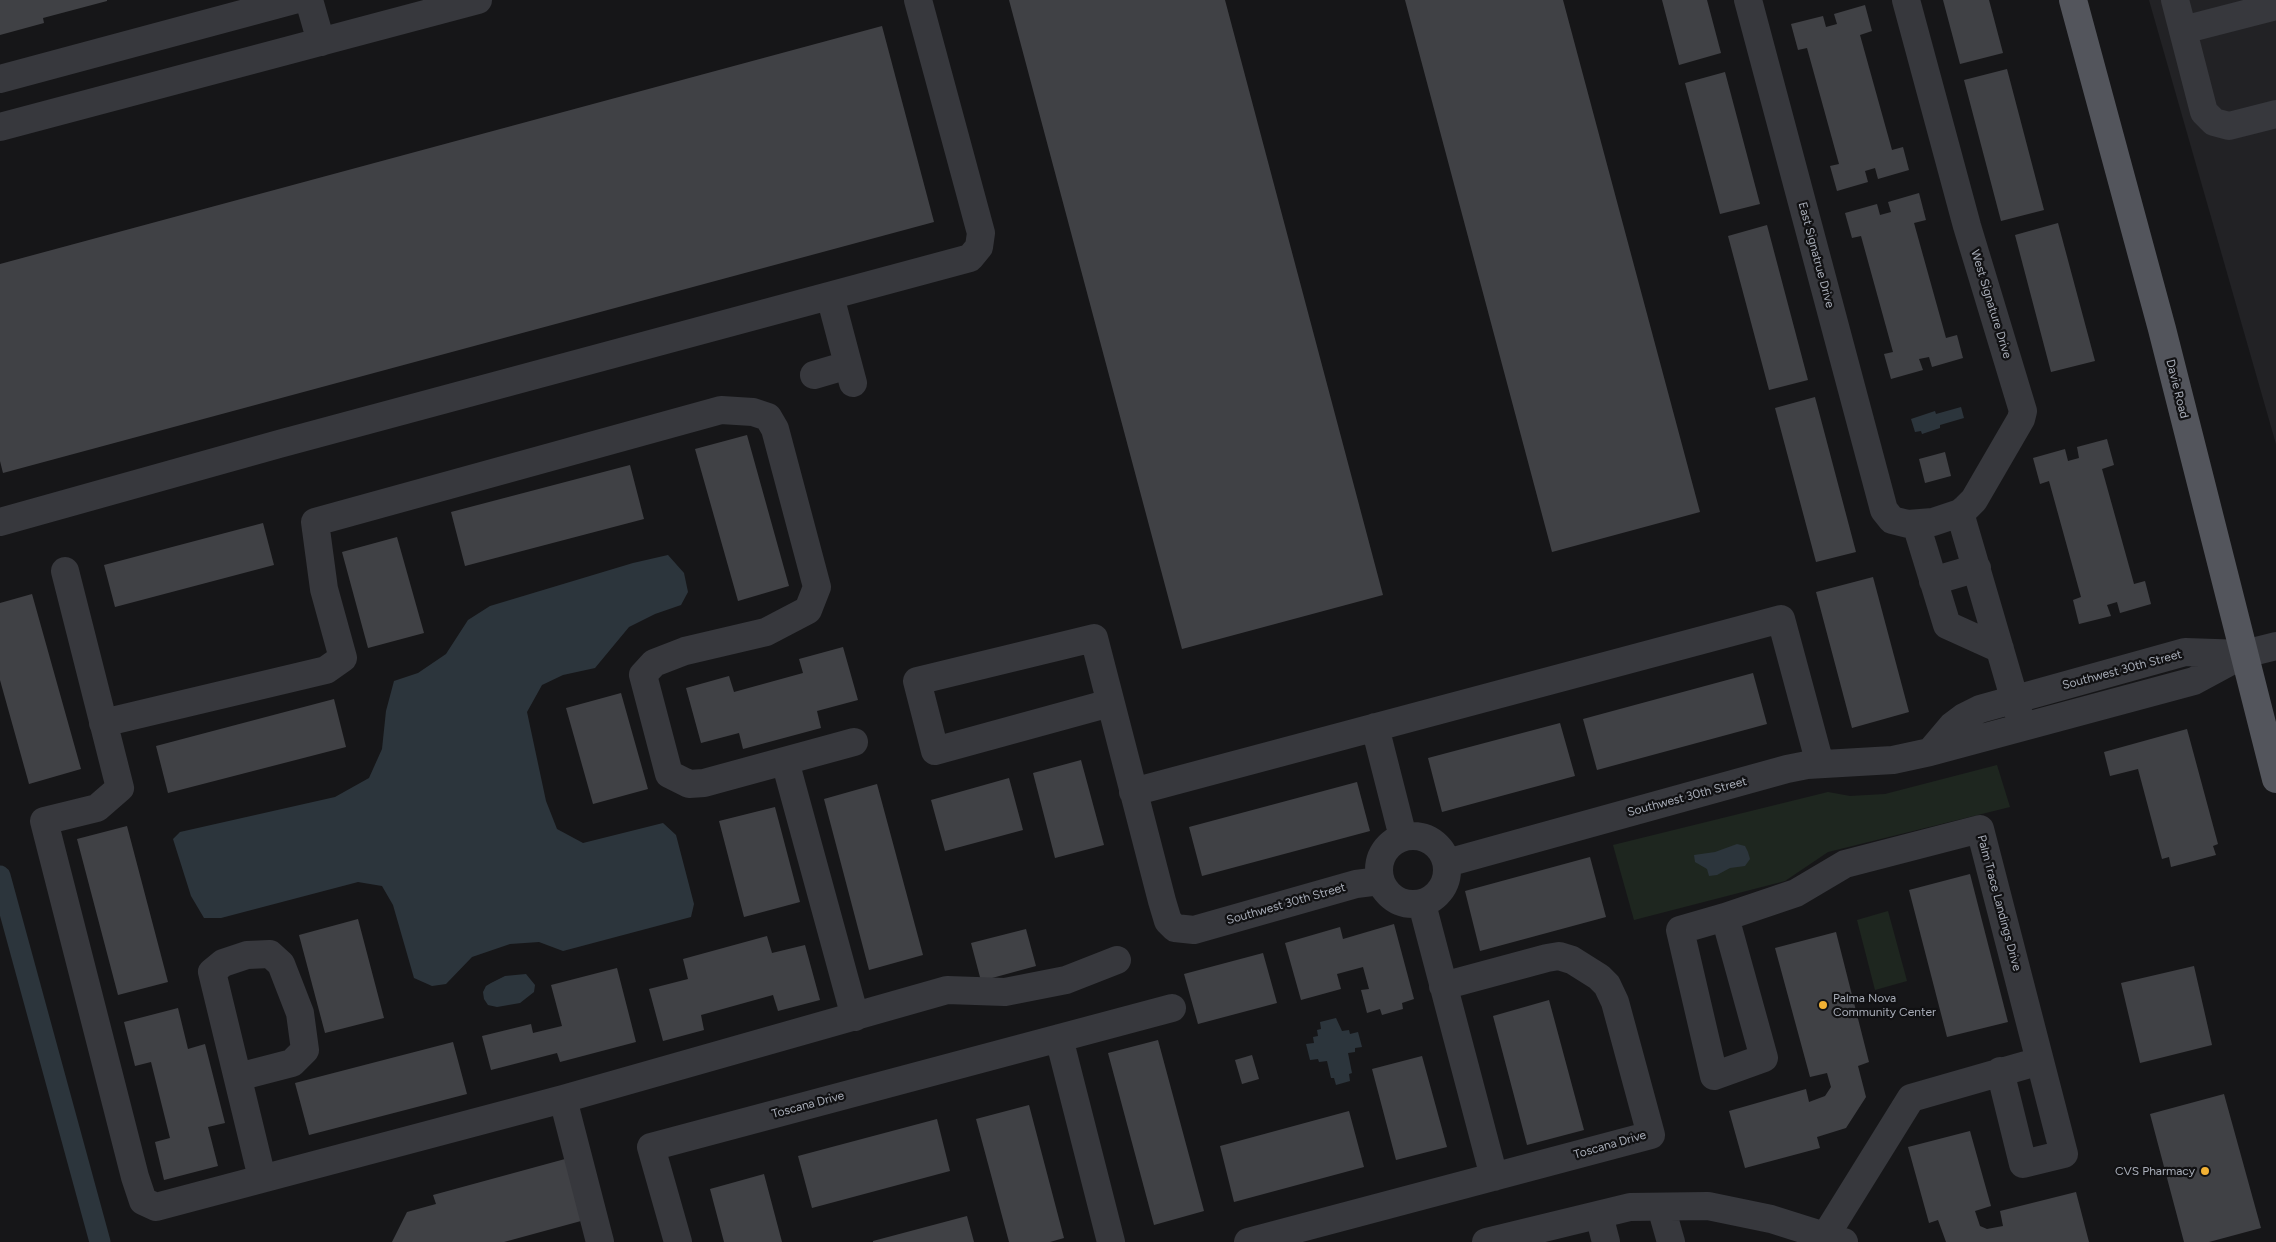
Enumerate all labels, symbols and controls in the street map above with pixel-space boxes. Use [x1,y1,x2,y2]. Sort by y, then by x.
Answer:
street label: East Signatrue Drive [1795,201,1837,309]
street label: West Signature Drive [1968,248,2014,360]
street label: Davie Road [2163,358,2191,420]
street label: Southwest 30th Street [2061,647,2183,693]
street label: Southwest 30th Street [1626,774,1748,820]
street label: Palm Trace Landings Drive [1974,834,2024,972]
street label: Southwest 30th Street [1225,880,1347,928]
place label: Palma Nova Community Center [1833,991,1936,1019]
marker: Palma Nova Community Center [1817,999,1829,1011]
street label: Toscana Drive [770,1088,846,1122]
street label: Toscana Drive [1572,1128,1648,1162]
place label: CVS Pharmacy [2115,1164,2195,1178]
marker: CVS Pharmacy [2199,1165,2211,1177]

